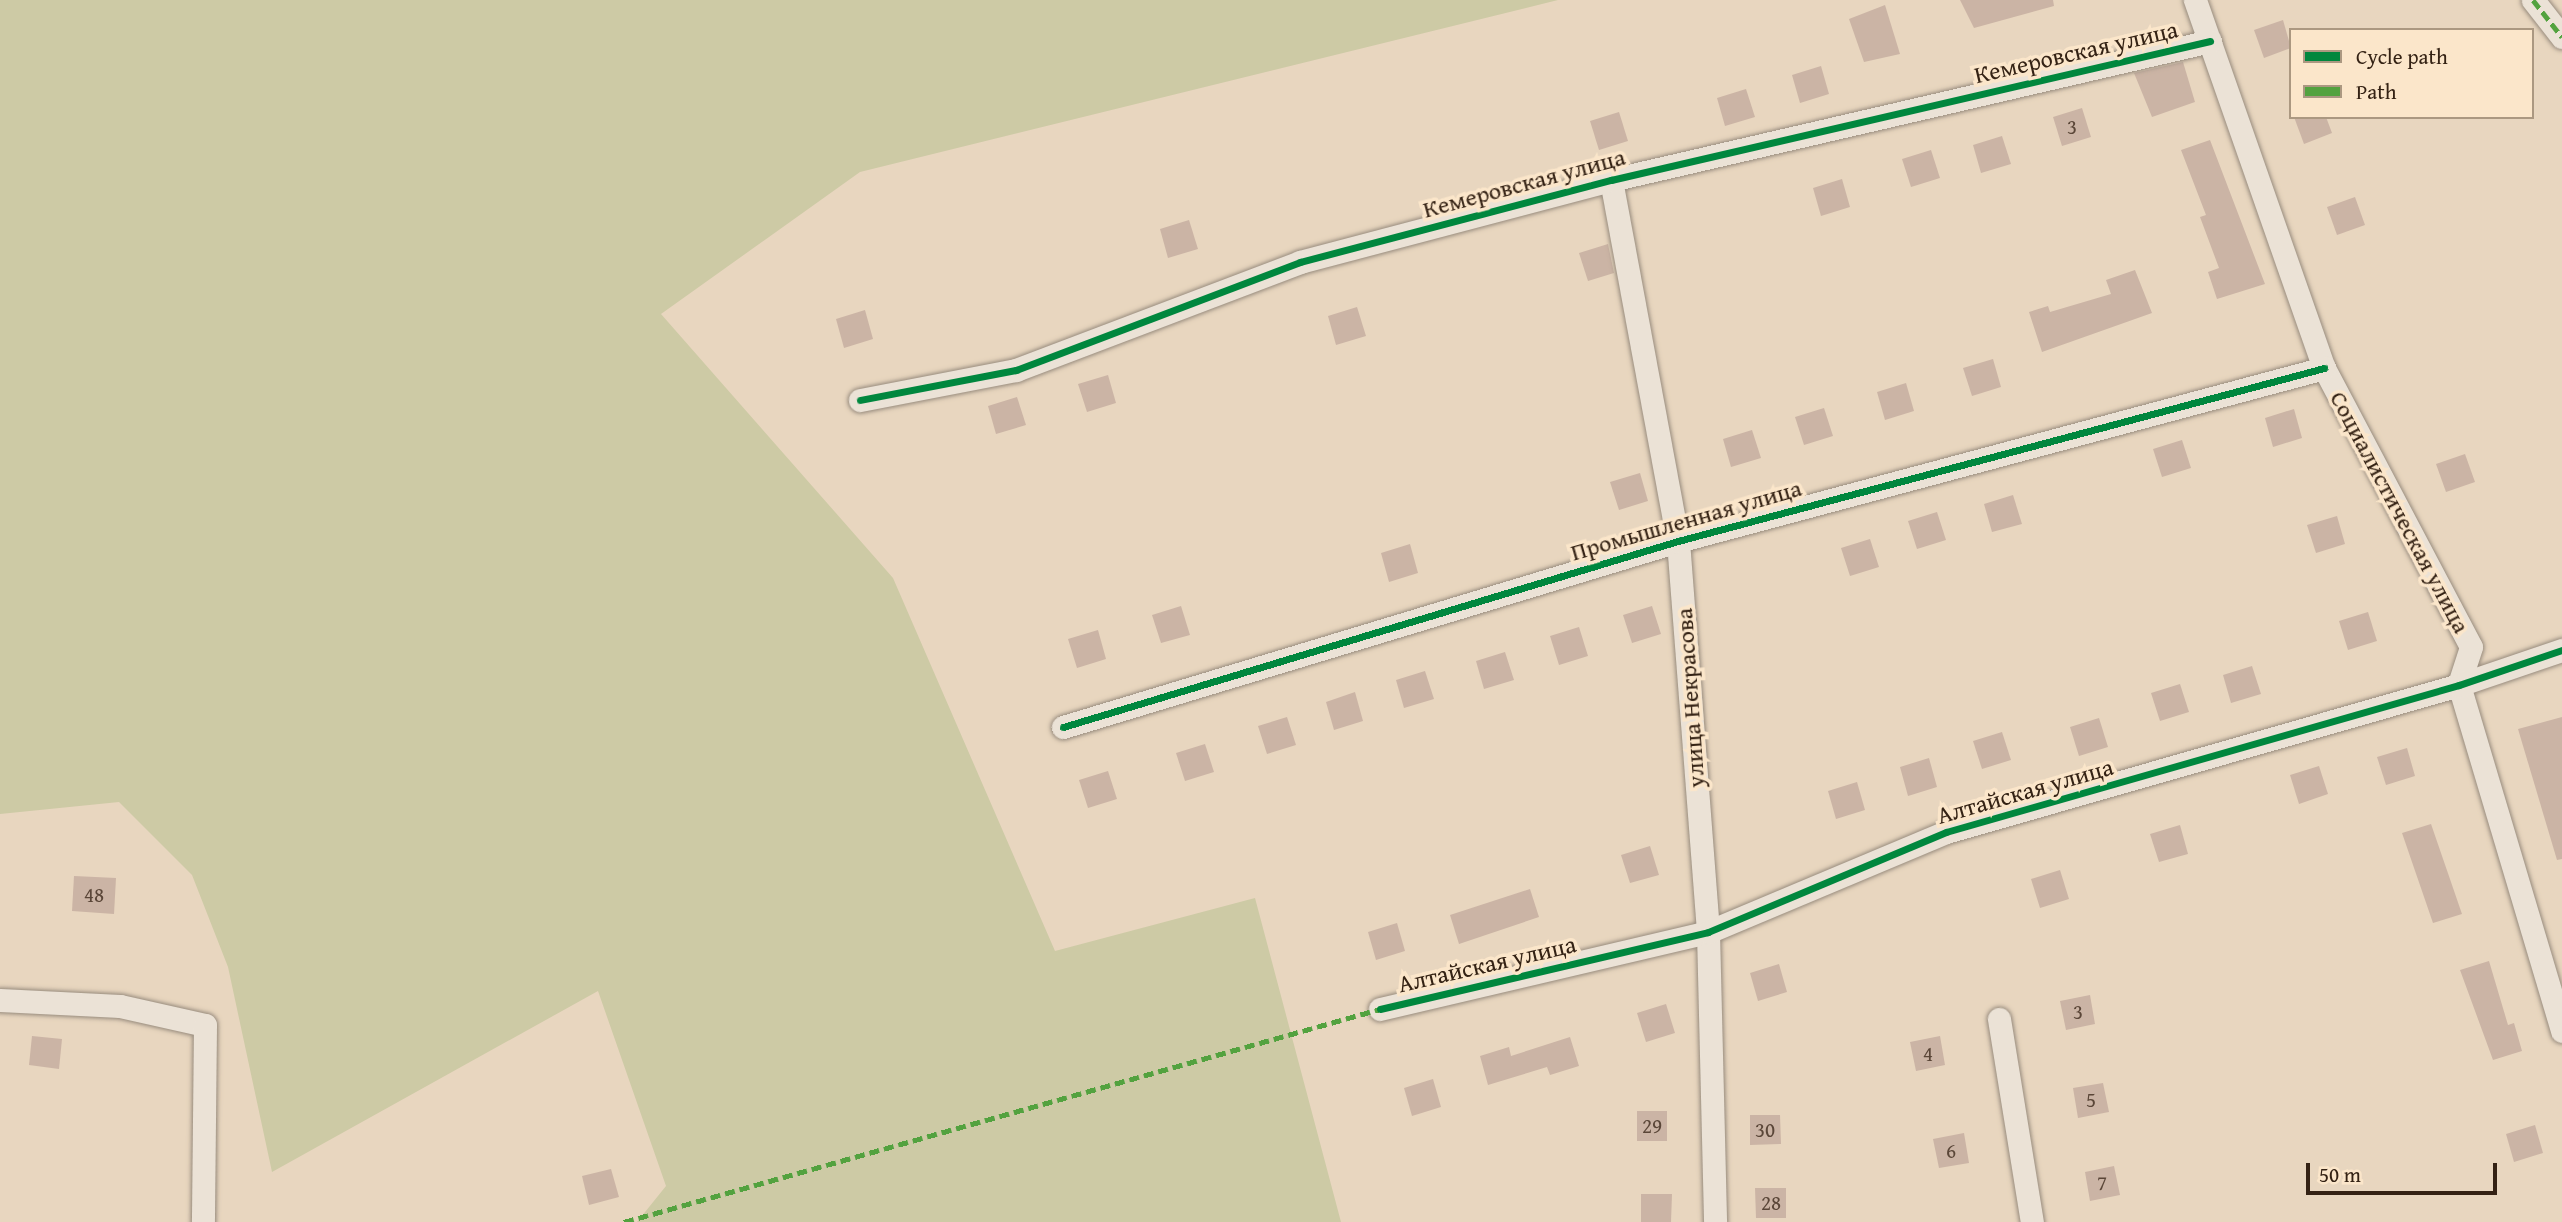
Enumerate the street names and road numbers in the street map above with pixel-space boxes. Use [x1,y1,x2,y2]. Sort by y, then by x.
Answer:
street label: Кемеровская улица [1971,15,2181,89]
street label: Кемеровская улица [1420,142,1628,224]
street label: Социалистическая улица [2324,386,2476,638]
street label: Промышленная улица [1567,473,1805,567]
street label: улица Некрасова [1669,607,1711,789]
street label: Алтайская улица [1934,752,2116,830]
street label: Алтайская улица [1395,930,1579,998]

